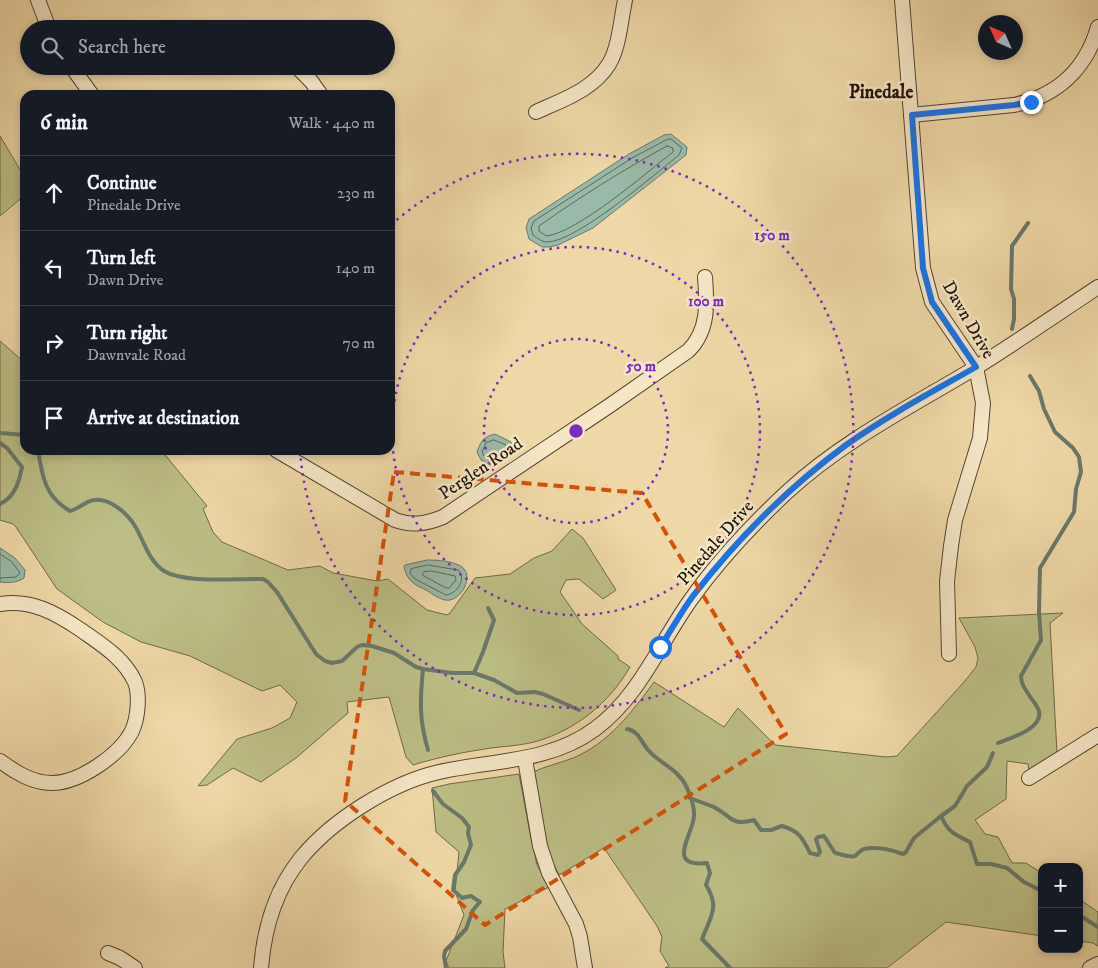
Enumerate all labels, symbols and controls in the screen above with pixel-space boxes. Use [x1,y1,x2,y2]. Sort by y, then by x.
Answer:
north arrow [978,15,1023,60]
search box [20,20,395,75]
icon: search [38,34,66,62]
text: Search here [78,36,166,59]
district label: Pinedale [849,81,913,104]
route end [1020,91,1043,114]
text: 6 min [40,110,88,136]
text: Walk · 440 m [289,113,375,133]
text: Continue [87,172,157,195]
icon: ahead [40,179,68,207]
text: 230 m [337,183,375,203]
text: Pinedale Drive [87,195,181,215]
text: 150 m [754,226,790,245]
text: Turn left [87,247,156,270]
icon: left [40,254,68,282]
text: 140 m [336,258,375,278]
text: Dawn Drive [87,270,163,290]
street label: Dawn Drive [937,277,999,363]
text: 100 m [688,292,725,311]
text: Turn right [87,322,167,345]
icon: right [40,329,68,357]
text: 70 m [343,333,375,353]
text: Dawnvale Road [87,345,186,365]
text: 50 m [625,357,657,376]
icon: arrive [40,404,68,432]
text: Arrive at destination [87,407,239,430]
centre of rings [567,422,585,440]
street label: Perglen Road [435,433,527,505]
street label: Pinedale Drive [673,496,759,590]
route start [649,636,672,659]
map controls [1038,863,1083,953]
button: + [1038,863,1083,908]
button: − [1038,908,1083,953]

